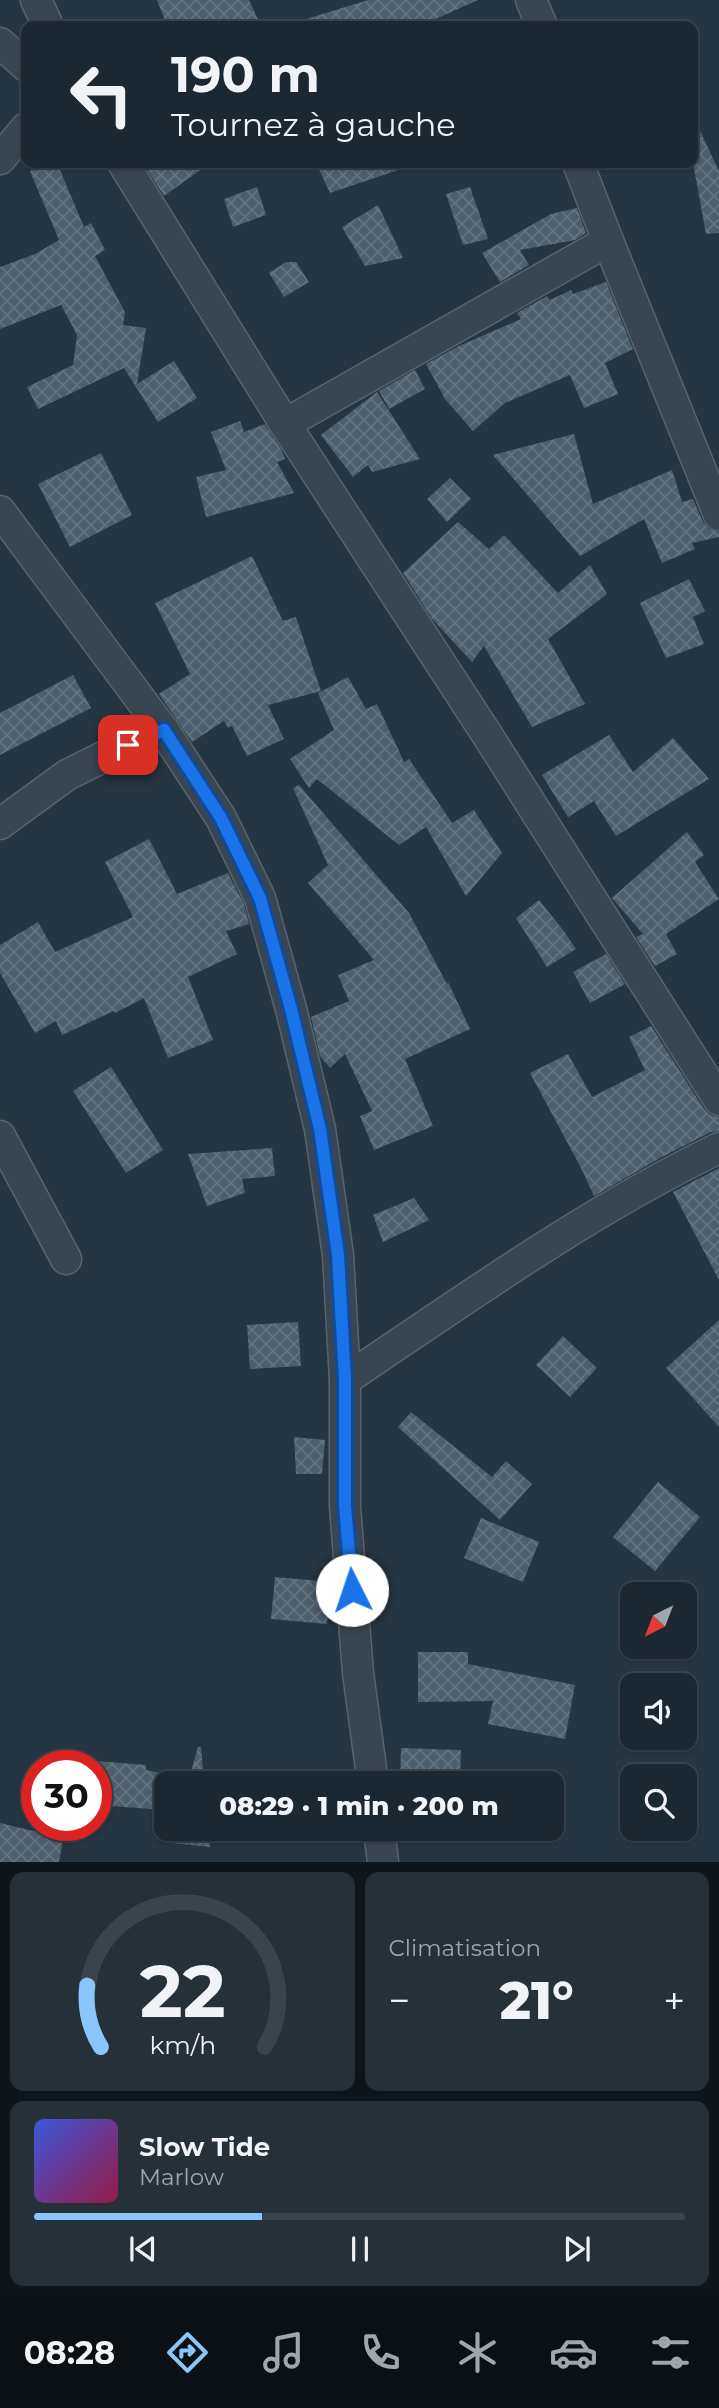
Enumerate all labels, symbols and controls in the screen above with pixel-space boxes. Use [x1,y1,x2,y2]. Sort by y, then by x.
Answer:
text: 190 m [171,45,320,104]
icon: left [56,49,147,140]
text: Tournez à gauche [171,105,456,144]
pin [98,715,158,775]
icon: arrive [109,726,147,764]
position arrow [315,1553,389,1627]
north arrow [620,1582,696,1659]
map controls [620,1582,697,1841]
button: sound [620,1673,697,1750]
speed limit sign: 30 [21,1750,112,1841]
button: search [620,1764,697,1841]
text: 08:29 · 1 min · 200 m [219,1790,499,1822]
text: Climatisation [389,1934,541,1962]
text: 22 [139,1948,225,2036]
text: 21° [500,1969,574,2032]
text: − [389,1977,410,2024]
text: + [663,1977,685,2024]
text: km/h [149,2030,216,2060]
text: Slow Tide [139,2131,270,2163]
text: Marlow [139,2163,224,2191]
icon: previous [124,2230,162,2268]
icon: pause [341,2230,379,2268]
icon: next [558,2230,596,2268]
icon: directions [163,2328,212,2377]
icon: music [259,2328,308,2377]
icon: phone [356,2328,405,2377]
icon: climate [453,2328,502,2377]
icon: car [549,2328,598,2377]
icon: filters [646,2328,695,2377]
text: 08:28 [24,2333,115,2372]

